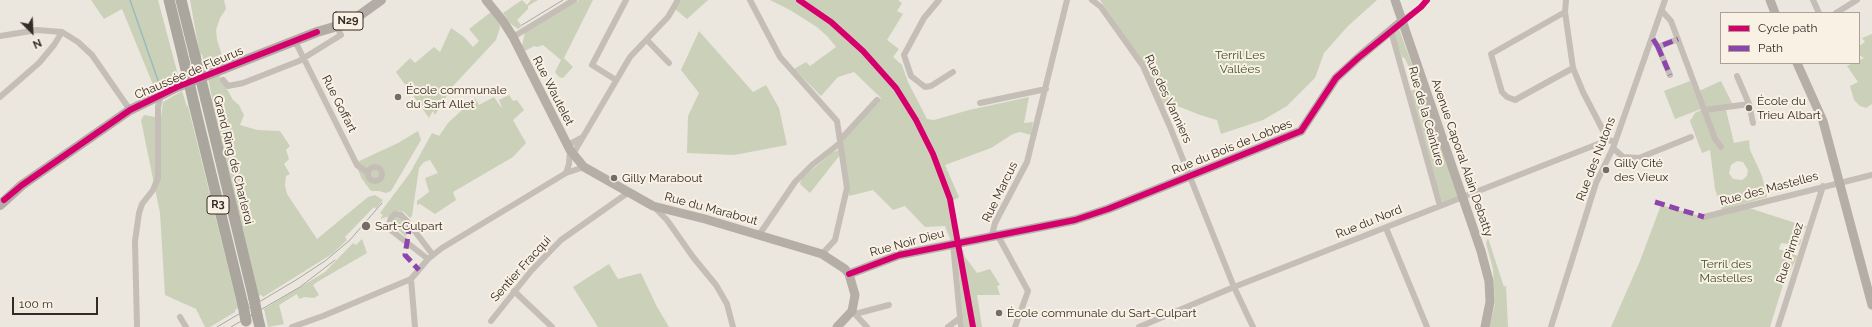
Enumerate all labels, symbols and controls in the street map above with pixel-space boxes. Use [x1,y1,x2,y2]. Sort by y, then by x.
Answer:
north arrow [12,12,52,52]
road number: N29 [333,12,363,30]
legend [1720,12,1860,64]
text: Cycle path [1758,21,1817,35]
text: N [31,36,44,51]
text: Path [1758,41,1783,55]
street label: Chaussée de Fleurus [132,44,246,102]
park label: Terril Les Vallées [1215,48,1265,76]
street label: Rue des Vanniers [1141,52,1195,146]
street label: Rue Wautelet [529,54,577,128]
street label: Rue de la Ceinture [1405,65,1447,167]
street label: Rue Goffart [318,73,360,135]
street label: Avenue Caporal Alain Debatty [1428,77,1496,239]
place label: École communale du Sart Allet [406,83,507,111]
marker: École communale du Sart Allet [393,92,403,102]
street label: Grand Ring de Charleroi [210,94,256,226]
place label: École du Trieu Albart [1757,94,1821,122]
marker: École du Trieu Albart [1744,103,1754,113]
street label: Rue des Nutons [1573,115,1619,203]
street label: Rue du Bois de Lobbes [1170,116,1294,178]
place label: Gilly Cité des Vieux [1614,156,1668,184]
street label: Rue Marcus [979,159,1021,225]
marker: Gilly Cité des Vieux [1601,165,1611,175]
street label: Rue des Mastelles [1718,169,1820,209]
place label: Gilly Marabout [622,171,703,185]
marker: Gilly Marabout [609,173,619,183]
street label: Rue du Marabout [663,190,759,228]
road number: R3 [207,196,229,214]
street label: Rue du Nord [1334,202,1404,242]
place label: Sart-Culpart [375,219,443,233]
marker: Sart-Culpart [360,220,372,232]
street label: Rue Pirmez [1773,221,1807,285]
street label: Rue Noir Dieu [868,226,946,260]
street label: Sentier Fracqui [488,233,554,305]
park label: Terril des Mastelles [1699,257,1753,285]
scale bar [14,289,100,315]
text: 100 m [19,297,53,311]
place label: École communale du Sart-Culpart [1007,306,1196,320]
marker: École communale du Sart-Culpart [994,308,1004,318]

